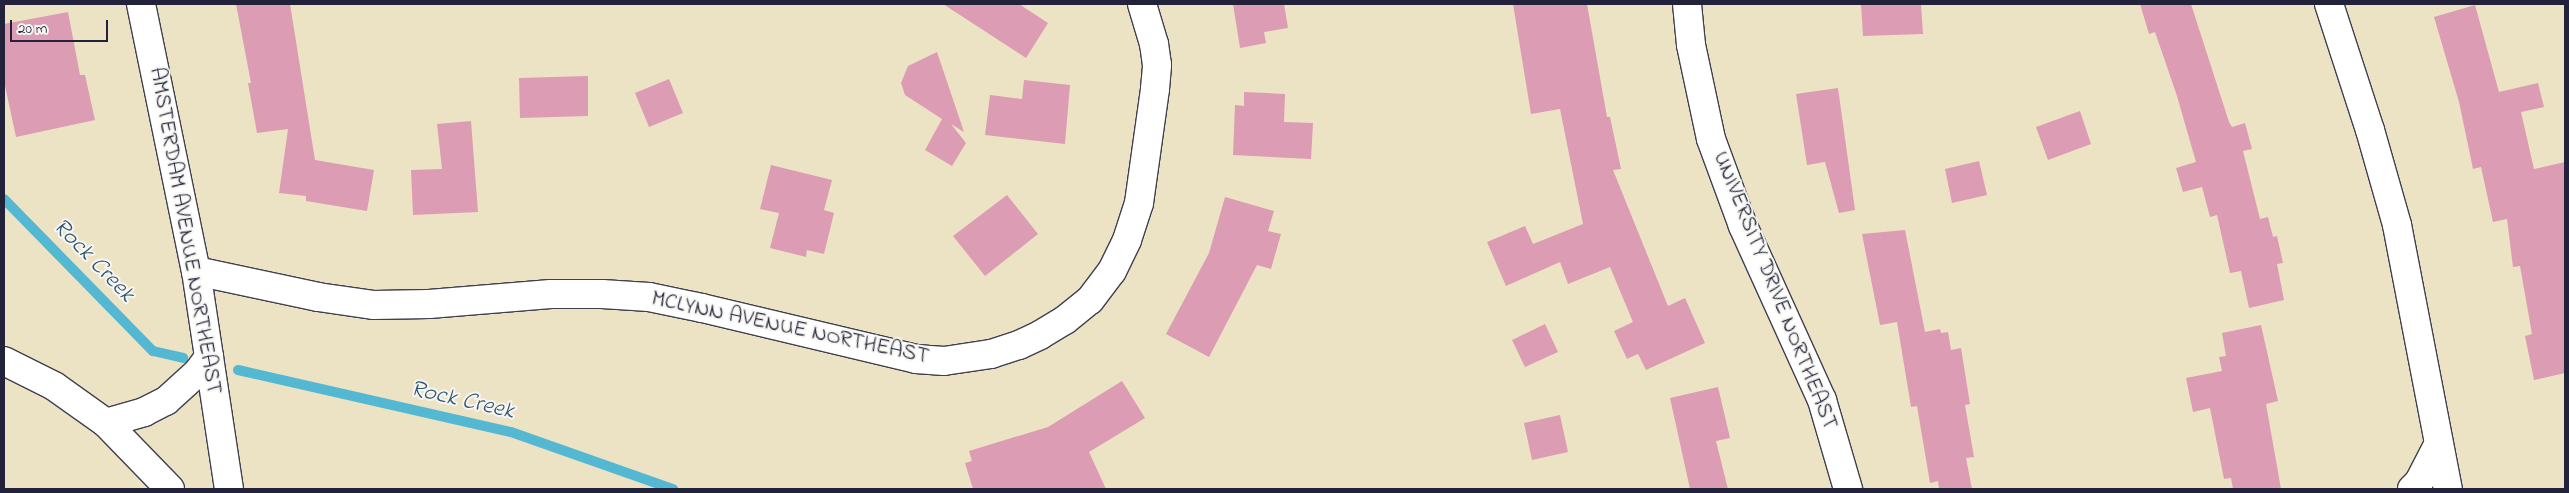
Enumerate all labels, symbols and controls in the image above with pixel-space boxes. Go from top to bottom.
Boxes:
scale bar [12,10,110,42]
text: 20 m [18,18,47,40]
street label: AMSTERDAM AVENUE NORTHEAST [142,65,226,397]
street label: UNIVERSITY DRIVE NORTHEAST [1706,148,1842,434]
water label: Rock Creek [46,213,140,309]
street label: MCLYNN AVENUE NORTHEAST [649,287,931,371]
water label: Rock Creek [407,375,517,427]

